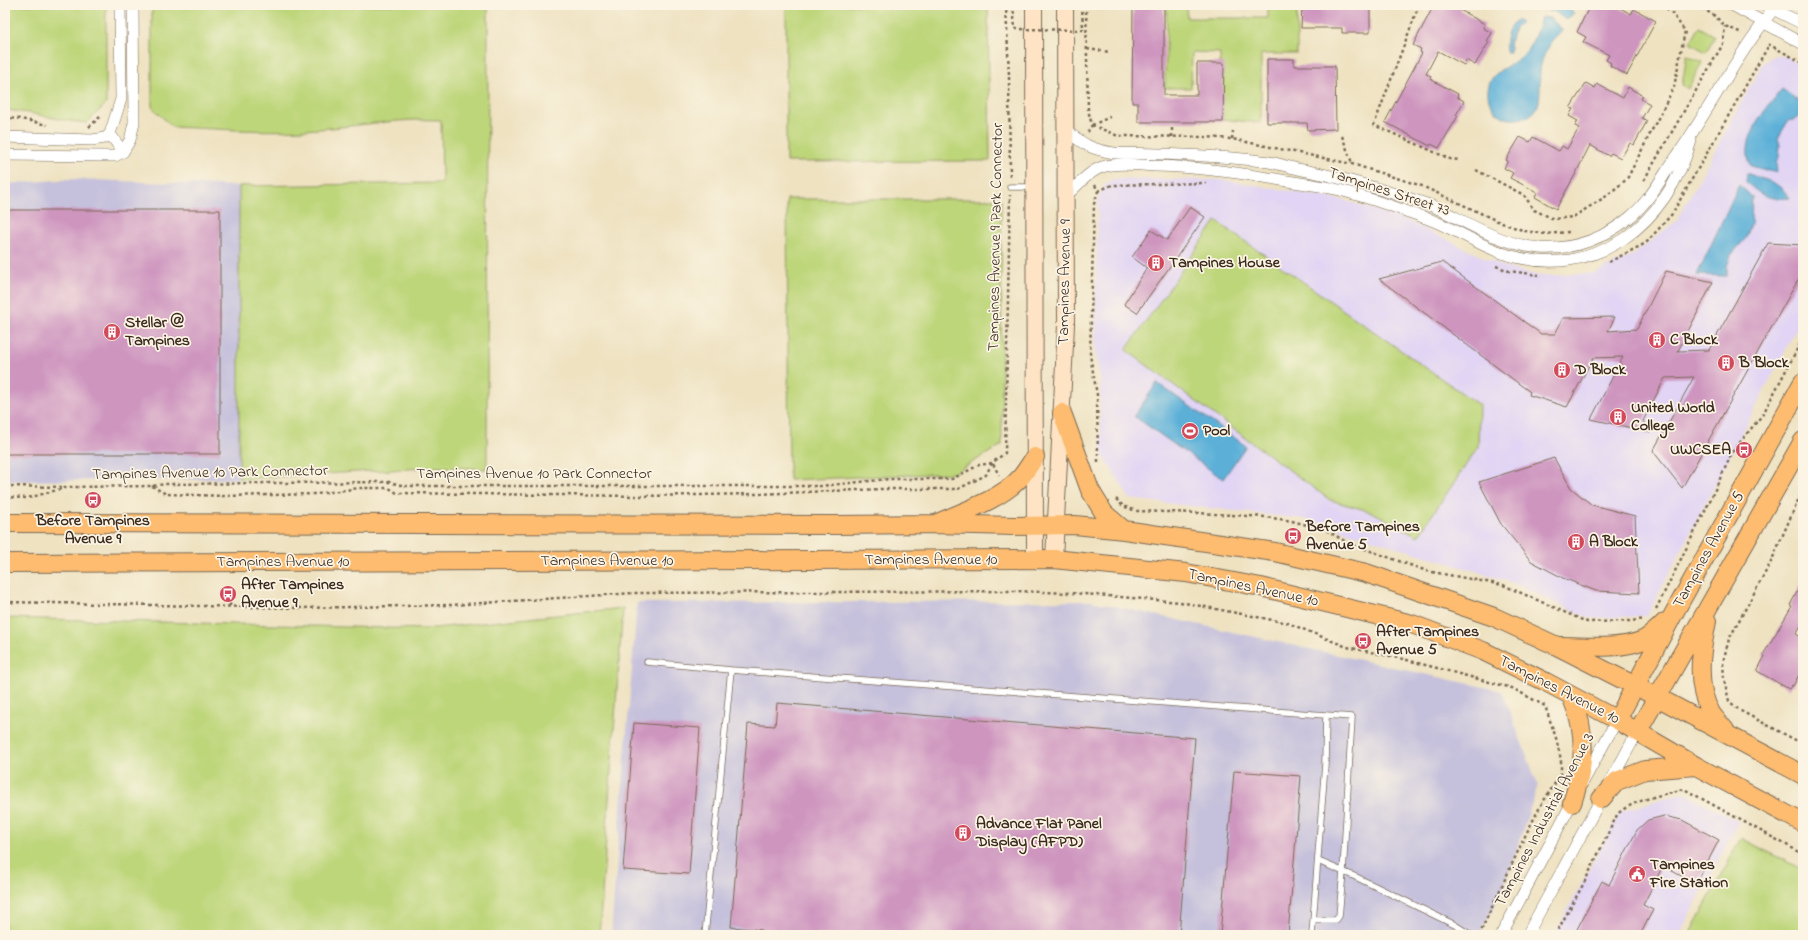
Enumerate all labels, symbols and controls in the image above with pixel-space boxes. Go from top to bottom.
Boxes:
street label: Tampines Avenue 9 Park Connector [982,123,1010,351]
street label: Tampines Street 73 [1325,161,1453,223]
street label: Tampines Avenue 9 [1052,219,1078,345]
place label: Tampines House [1169,251,1281,275]
building icon: Tampines House [1146,253,1166,273]
place label: Stellar @ Tampines [125,311,190,353]
building icon: Stellar @ Tampines [102,322,122,342]
place label: C Block [1670,328,1719,352]
building icon: C Block [1647,330,1667,350]
place label: B Block [1738,351,1790,375]
building icon: B Block [1716,353,1736,373]
place label: D Block [1574,358,1627,382]
building icon: D Block [1552,360,1572,380]
place label: United World College [1631,396,1715,439]
building icon: United World College [1608,407,1628,427]
place label: Pool [1203,419,1230,443]
sports icon: Pool [1180,421,1200,441]
place label: UWCSEA [1670,438,1731,462]
bus stop icon: UWCSEA [1734,440,1754,460]
street label: Tampines Avenue 10 Park Connector [92,459,328,487]
street label: Tampines Avenue 10 Park Connector [416,462,652,486]
street label: Tampines Avenue 5 [1667,487,1751,613]
bus stop icon: Before Tampines Avenue 9 [83,490,103,510]
place label: Before Tampines Avenue 9 [35,509,150,551]
place label: Before Tampines Avenue 5 [1305,515,1420,557]
bus stop icon: Before Tampines Avenue 5 [1283,526,1303,546]
place label: A Block [1589,530,1639,554]
building icon: A Block [1566,532,1586,552]
street label: Tampines Avenue 10 [865,548,998,572]
street label: Tampines Avenue 10 [541,549,674,573]
street label: Tampines Avenue 10 [217,550,350,574]
street label: Tampines Avenue 10 [1186,562,1321,614]
place label: After Tampines Avenue 9 [241,573,344,615]
bus stop icon: After Tampines Avenue 9 [218,584,238,604]
place label: After Tampines Avenue 5 [1376,620,1479,662]
bus stop icon: After Tampines Avenue 5 [1353,631,1373,651]
street label: Tampines Avenue 10 [1494,649,1624,731]
street label: Tampines Industrial Avenue 3 [1489,729,1601,911]
place label: Advance Flat Panel Display (AFPD) [975,812,1102,855]
building icon: Advance Flat Panel Display (AFPD) [953,823,973,843]
place label: Tampines Fire Station [1649,853,1728,895]
public building icon: Tampines Fire Station [1627,864,1647,884]

